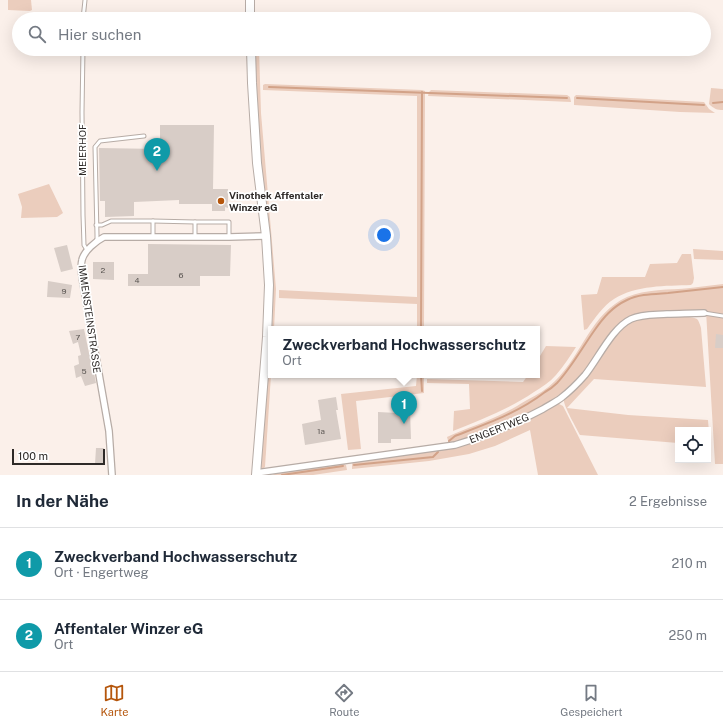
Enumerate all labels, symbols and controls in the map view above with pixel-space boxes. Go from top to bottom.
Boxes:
search box [12,12,711,56]
icon: search [26,23,48,45]
text: Hier suchen [58,26,141,43]
street label: MEIERHOF [76,124,88,176]
pin: 2 [144,138,170,171]
place label: Vinothek Affentaler Winzer eG [229,189,323,213]
marker: Vinothek Affentaler Winzer eG [216,196,226,206]
your location [374,225,394,245]
street label: IMMENSTEINSTRASSE [76,264,104,374]
house number: 2 [101,265,106,275]
house number: 6 [179,270,184,280]
house number: 4 [134,275,140,285]
house number: 9 [62,286,67,296]
popup [268,326,540,378]
house number: 7 [76,332,81,342]
text: Zweckverband Hochwasserschutz [282,336,526,353]
text: Ort [282,353,302,368]
house number: 5 [81,366,87,376]
pin: 1 [391,391,417,424]
street label: ENGERTWEG [467,411,531,445]
house number: 1a [317,426,325,436]
map controls [675,427,711,463]
button: locate [675,427,711,463]
scale bar [12,447,105,466]
text: 100 m [18,450,48,462]
text: In der Nähe [16,491,109,511]
text: 2 Ergebnisse [629,494,707,509]
text: Zweckverband Hochwasserschutz [54,548,297,565]
text: 1 [26,556,32,571]
text: 210 m [672,556,707,571]
text: Ort · Engertweg [54,565,149,580]
text: Affentaler Winzer eG [54,620,203,637]
text: 2 [25,628,33,643]
text: 250 m [669,628,707,643]
text: Ort [54,637,73,652]
tab: Karte [100,682,128,718]
tab: Route [329,682,359,718]
tab: Gespeichert [560,682,623,718]

